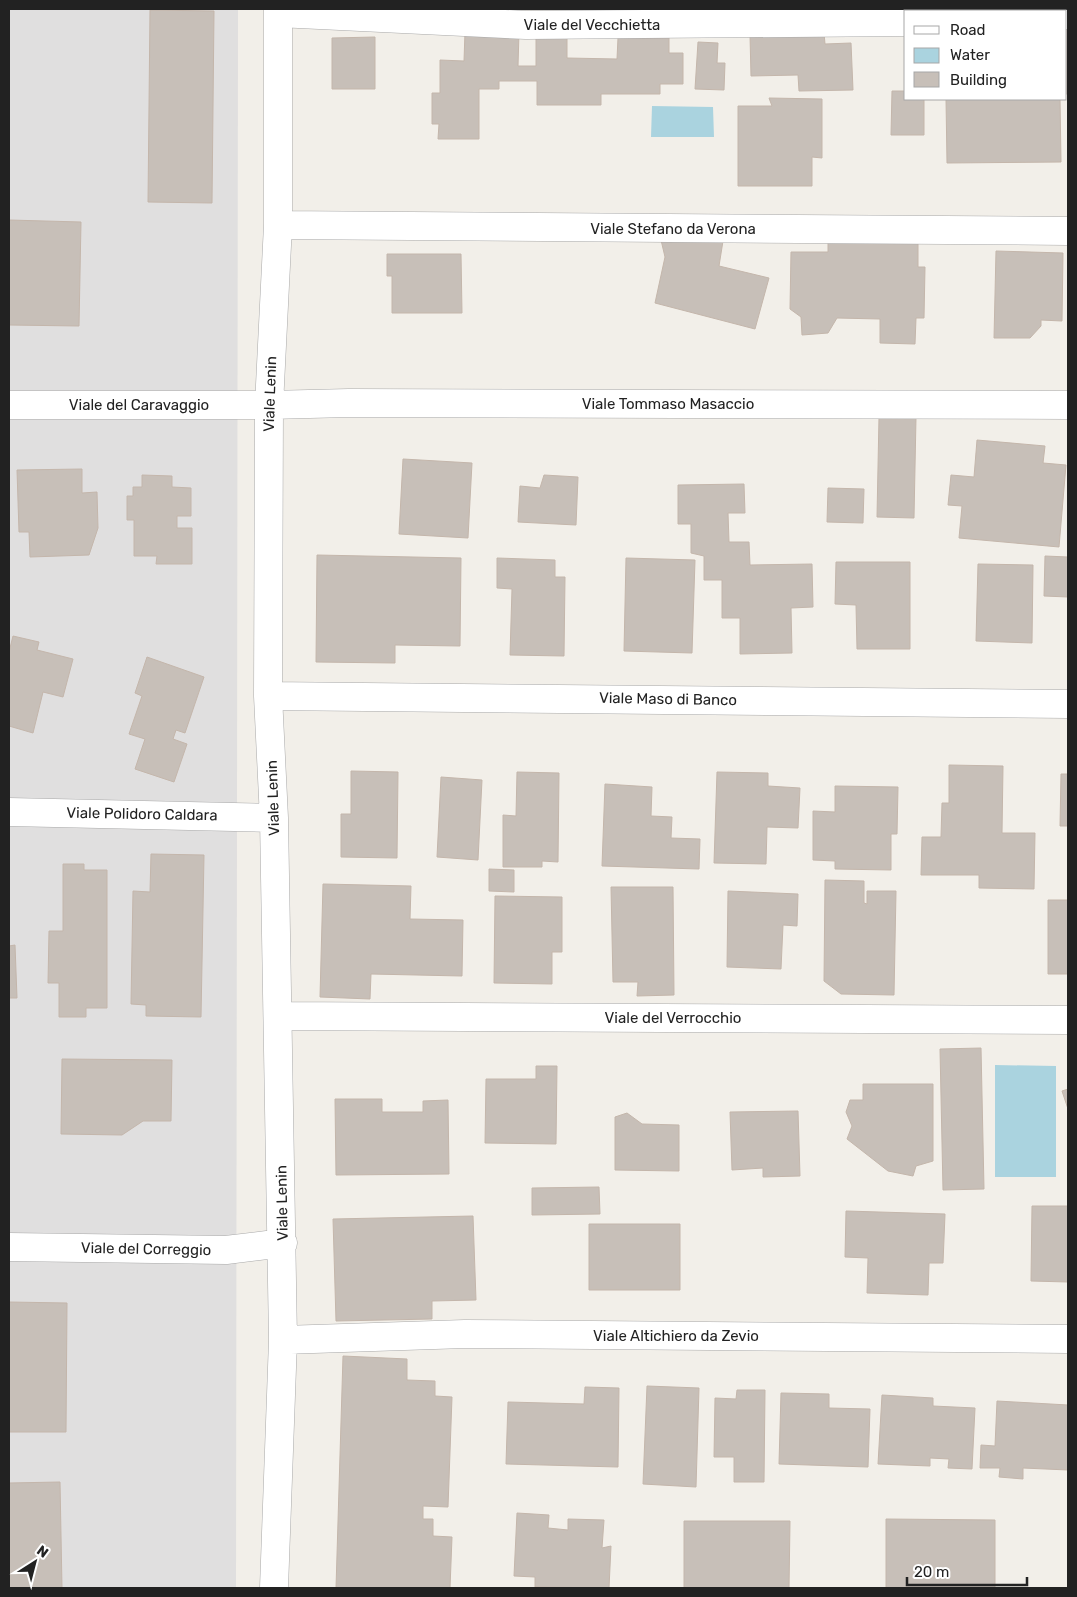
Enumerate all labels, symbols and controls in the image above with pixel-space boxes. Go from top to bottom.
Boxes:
legend [904,10,1067,100]
street label: Viale del Vecchietta [524,16,660,34]
text: Road [950,21,986,39]
text: Water [950,46,990,64]
text: Building [950,71,1007,89]
street label: Viale Stefano da Verona [590,220,756,238]
street label: Viale Lenin [260,356,280,432]
street label: Viale Tommaso Masaccio [582,395,754,413]
street label: Viale del Caravaggio [69,396,209,414]
street label: Viale Maso di Banco [599,689,737,709]
street label: Viale Lenin [263,760,283,836]
street label: Viale Polidoro Caldara [66,804,218,824]
street label: Viale del Verrocchio [605,1009,741,1027]
street label: Viale Lenin [272,1165,292,1241]
street label: Viale del Correggio [81,1239,211,1259]
street label: Viale Altichiero da Zevio [593,1327,759,1345]
north arrow [10,1537,60,1587]
text: N [33,1542,51,1562]
scale bar [907,1554,1027,1586]
text: 20 m [914,1563,949,1581]

